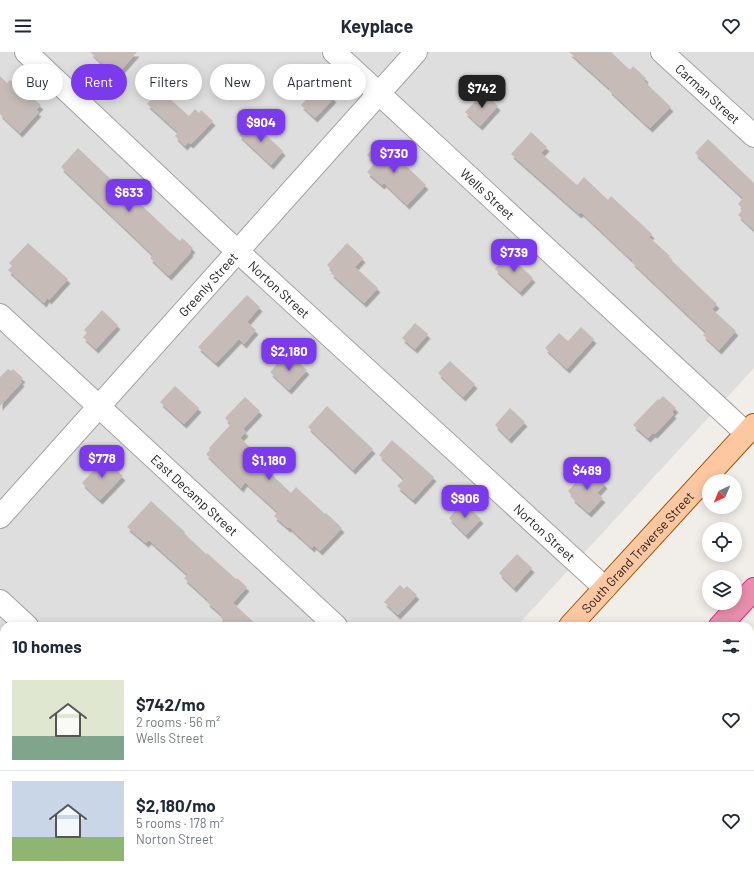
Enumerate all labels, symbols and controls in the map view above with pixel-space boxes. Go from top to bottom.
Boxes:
icon: menu [12,15,34,37]
text: Keyplace [341,15,413,37]
icon: heart [720,15,742,37]
street label: Carman Street [672,60,743,127]
chip: Buy [12,64,63,100]
chip: Rent [71,64,127,100]
chip: Filters [135,64,202,100]
chip: New [210,64,265,100]
chip: Apartment [273,64,366,100]
pin: $742 [458,75,506,109]
text: $742 [467,80,497,96]
pin: $904 [237,109,285,143]
text: $904 [246,114,276,130]
pin: $730 [370,140,418,174]
text: $730 [380,145,408,161]
street label: Wells Street [457,165,518,223]
pin: $633 [105,179,153,213]
text: $633 [115,184,143,200]
pin: $739 [490,239,538,273]
text: $739 [500,244,528,260]
street label: Greenly Street [175,249,241,320]
street label: Norton Street [245,257,313,321]
pin: $2,180 [256,338,322,372]
text: $2,180 [270,343,308,359]
pin: $778 [78,445,126,479]
pin: $1,180 [236,447,302,481]
text: $778 [88,450,116,466]
street label: East Decamp Street [148,451,241,539]
text: $1,180 [252,452,286,468]
pin: $489 [563,457,611,491]
text: $489 [572,462,602,478]
north arrow [702,474,742,514]
map controls [702,474,742,610]
pin: $906 [441,485,489,519]
street label: South Grand Traverse Street [578,488,697,616]
text: $906 [451,490,479,506]
street label: Norton Street [511,500,579,565]
button: locate [702,522,742,562]
button: layers [702,570,742,610]
icon: filters [720,635,742,657]
text: 10 homes [12,636,82,656]
text: $742/mo [136,694,205,714]
icon: home [44,696,92,744]
icon: heart [720,709,742,731]
text: 2 rooms · 56 m² [136,714,220,730]
text: Wells Street [136,730,204,746]
text: $2,180/mo [136,795,216,815]
icon: home [44,797,92,845]
icon: heart [720,810,742,832]
text: 5 rooms · 178 m² [136,815,224,831]
text: Norton Street [136,831,214,847]

